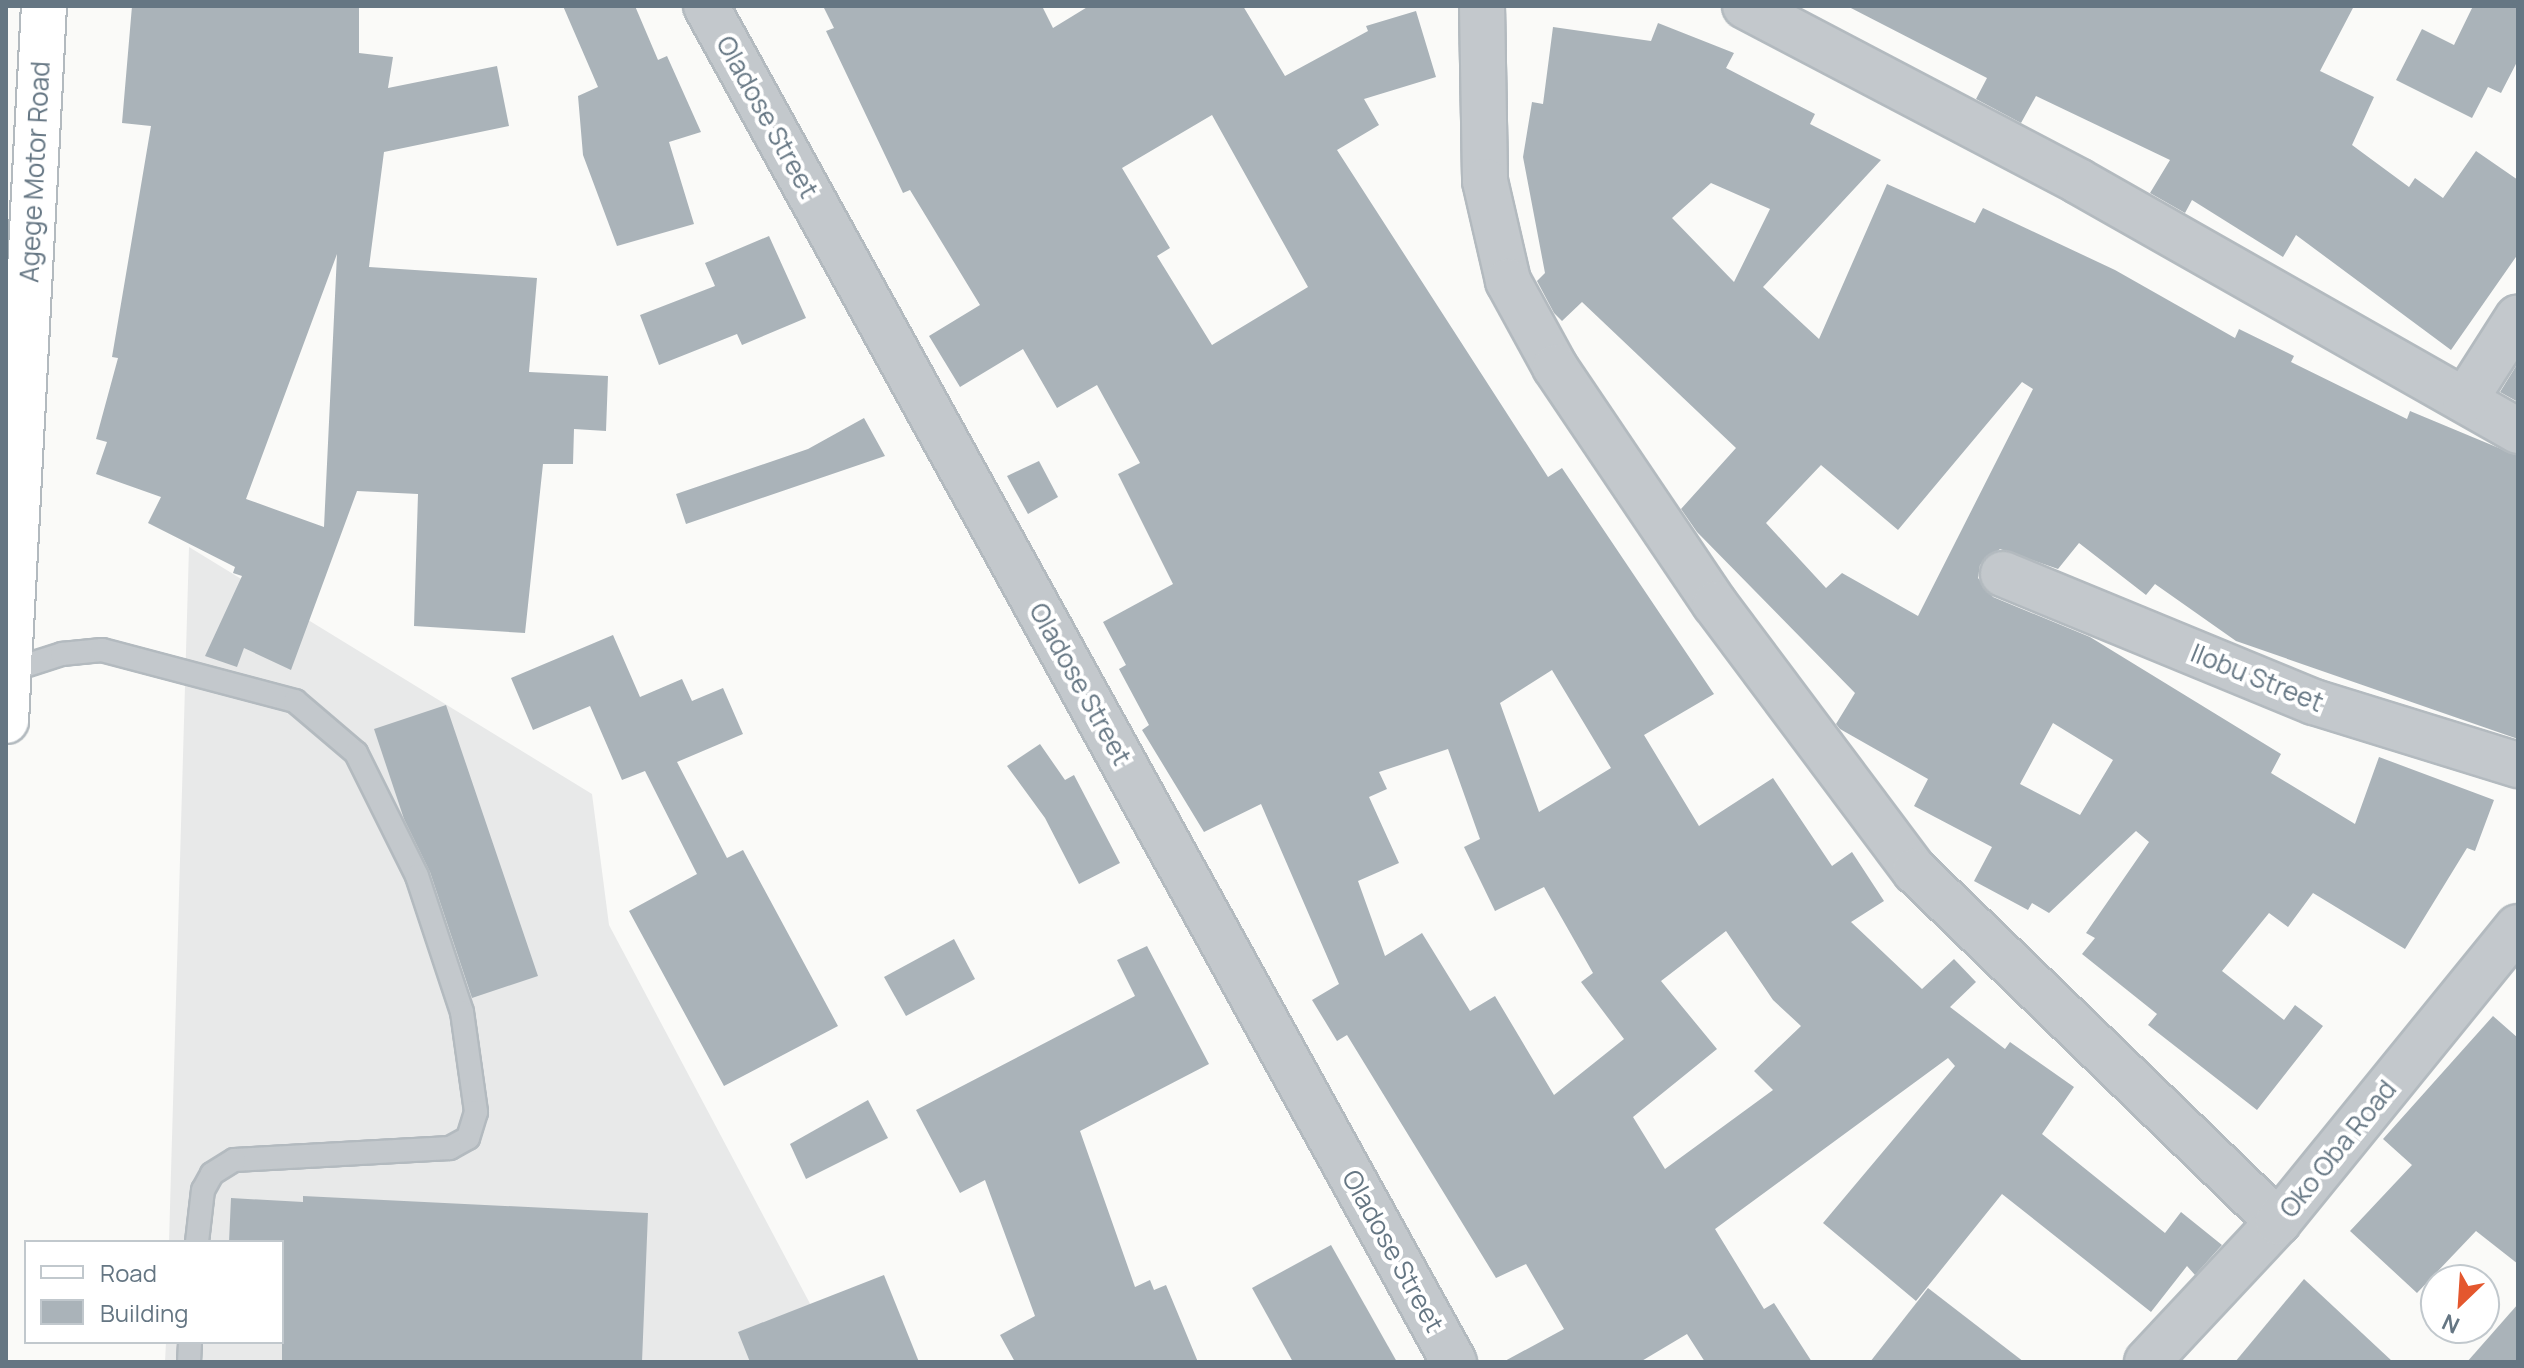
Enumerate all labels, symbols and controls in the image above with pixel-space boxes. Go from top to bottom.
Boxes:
street label: Oladose Street [710,31,824,203]
street label: Agege Motor Road [14,61,56,283]
street label: Oladose Street [1023,598,1137,770]
street label: Ilobu Street [2186,637,2328,719]
street label: Oko Oba Road [2273,1074,2403,1224]
street label: Oladose Street [1336,1165,1450,1337]
legend [24,1240,284,1344]
text: Road [100,1256,157,1289]
north arrow [2420,1264,2500,1344]
text: Building [100,1296,188,1329]
text: N [2437,1307,2464,1341]

